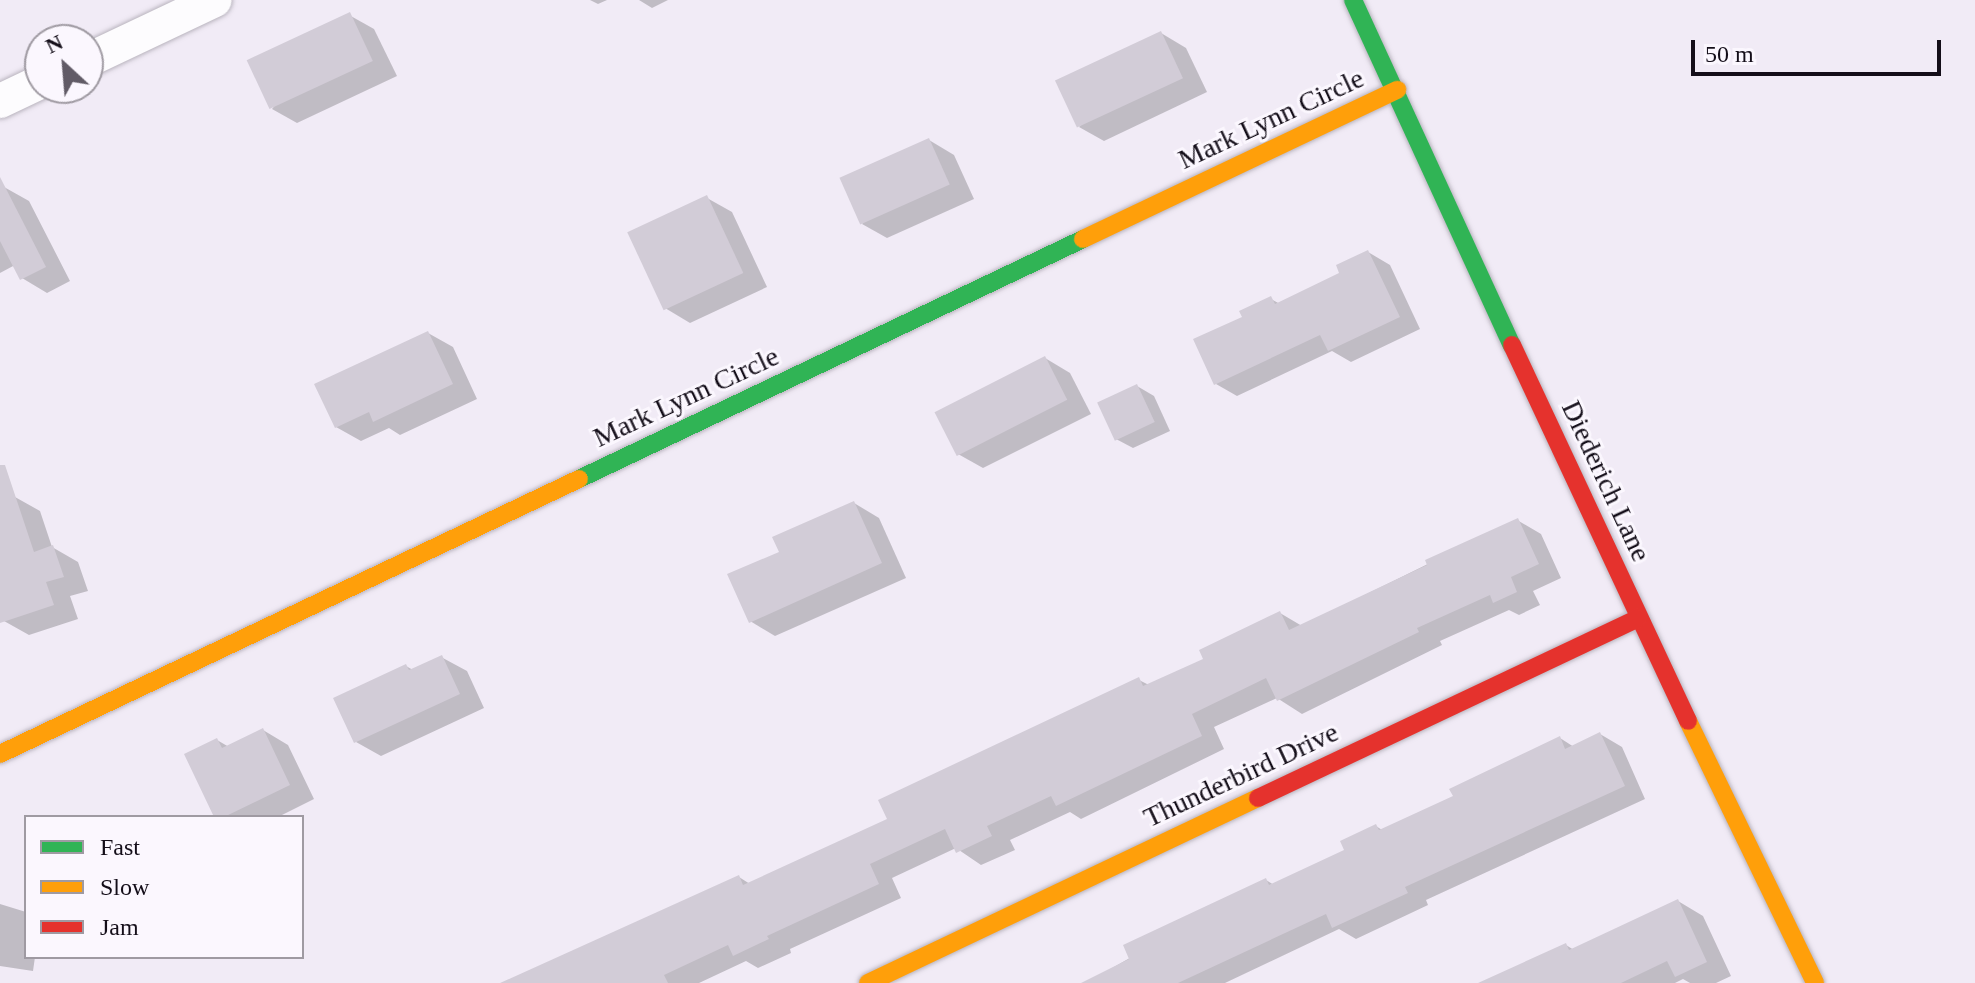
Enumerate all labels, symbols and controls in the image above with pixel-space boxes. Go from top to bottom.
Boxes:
north arrow [24,24,104,104]
scale bar [1695,24,1945,74]
text: N [42,29,67,58]
text: 50 m [1705,41,1754,67]
street label: Mark Lynn Circle [1173,61,1369,177]
street label: Mark Lynn Circle [588,339,784,455]
street label: Diederich Lane [1554,395,1658,567]
street label: Thunderbird Drive [1138,715,1344,835]
legend [24,815,304,959]
text: Fast [100,834,140,860]
text: Slow [100,874,149,900]
text: Jam [100,914,139,940]

